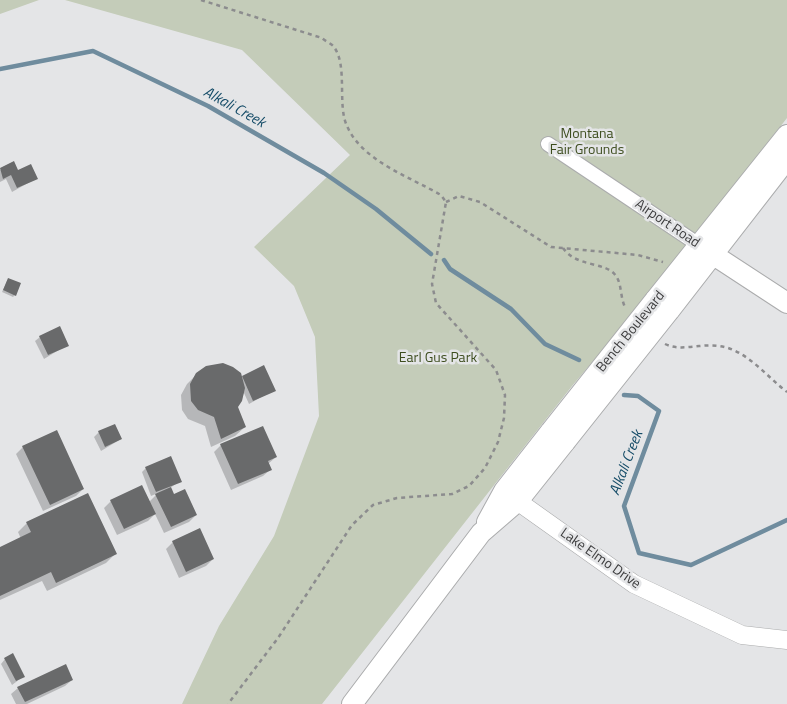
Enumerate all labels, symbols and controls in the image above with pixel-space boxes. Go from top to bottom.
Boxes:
water label: Alkali Creek [200,84,268,132]
park label: Montana Fair Grounds [550,127,624,160]
street label: Airport Road [632,196,702,252]
street label: Bench Boulevard [593,288,669,376]
park label: Earl Gus Park [399,351,477,367]
water label: Alkali Creek [606,428,648,498]
street label: Lake Elmo Drive [557,525,643,593]

